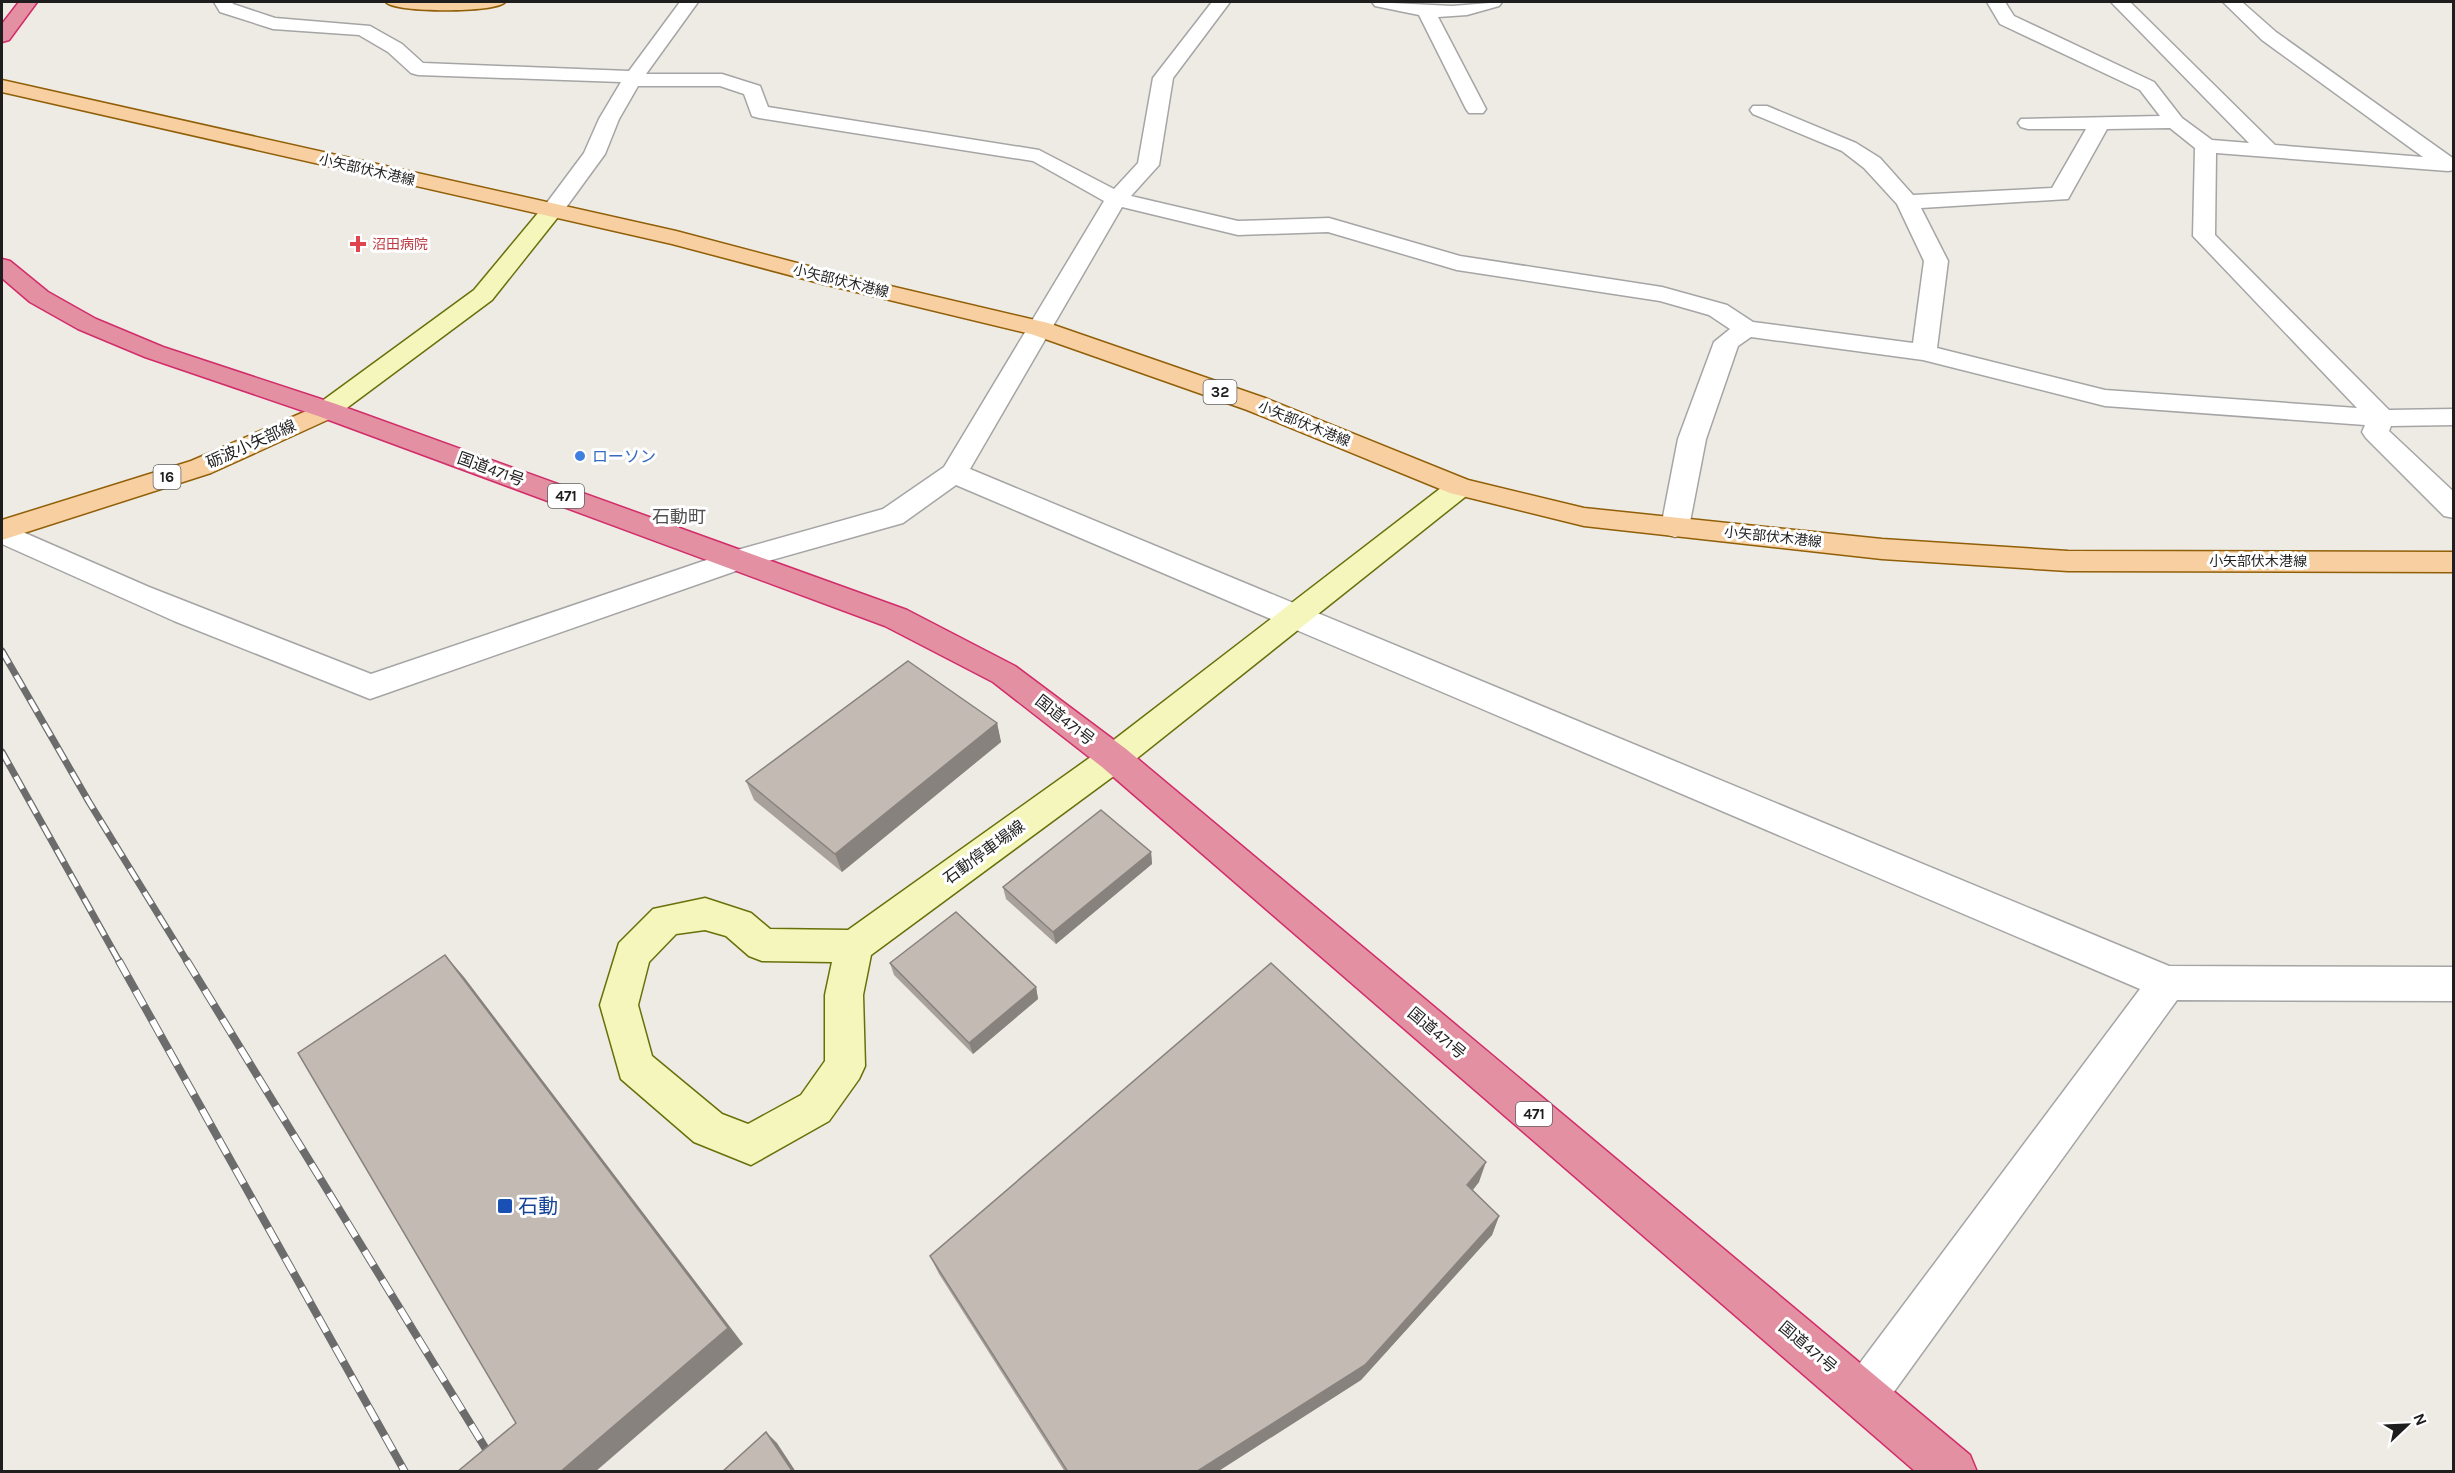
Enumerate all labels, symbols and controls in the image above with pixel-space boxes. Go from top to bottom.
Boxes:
street label: 小矢部伏木港線 [317,151,417,189]
marker: 沼田病院 [349,235,367,253]
place label: 沼田病院 [372,236,428,253]
street label: 小矢部伏木港線 [791,261,891,301]
road number: 32 [1204,380,1236,404]
street label: 小矢部伏木港線 [1255,398,1353,450]
street label: 砺波小矢部線 [203,416,299,472]
place label: ローソン [592,447,656,466]
street label: 国道471号 [455,448,527,490]
marker: ローソン [573,449,587,463]
road number: 16 [154,465,180,489]
road number: 471 [548,484,584,508]
district label: 石動町 [652,506,706,528]
street label: 小矢部伏木港線 [1723,523,1823,551]
street label: 小矢部伏木港線 [2209,553,2307,570]
street label: 国道471号 [1032,691,1098,749]
street label: 石動停車場線 [940,816,1028,888]
street label: 国道471号 [1404,1003,1470,1063]
road number: 471 [1516,1102,1552,1126]
place label: 石動 [518,1195,558,1218]
marker: 石動 [496,1197,514,1215]
street label: 国道471号 [1775,1317,1841,1377]
north arrow [2377,1395,2437,1455]
text: N [2409,1410,2431,1428]

